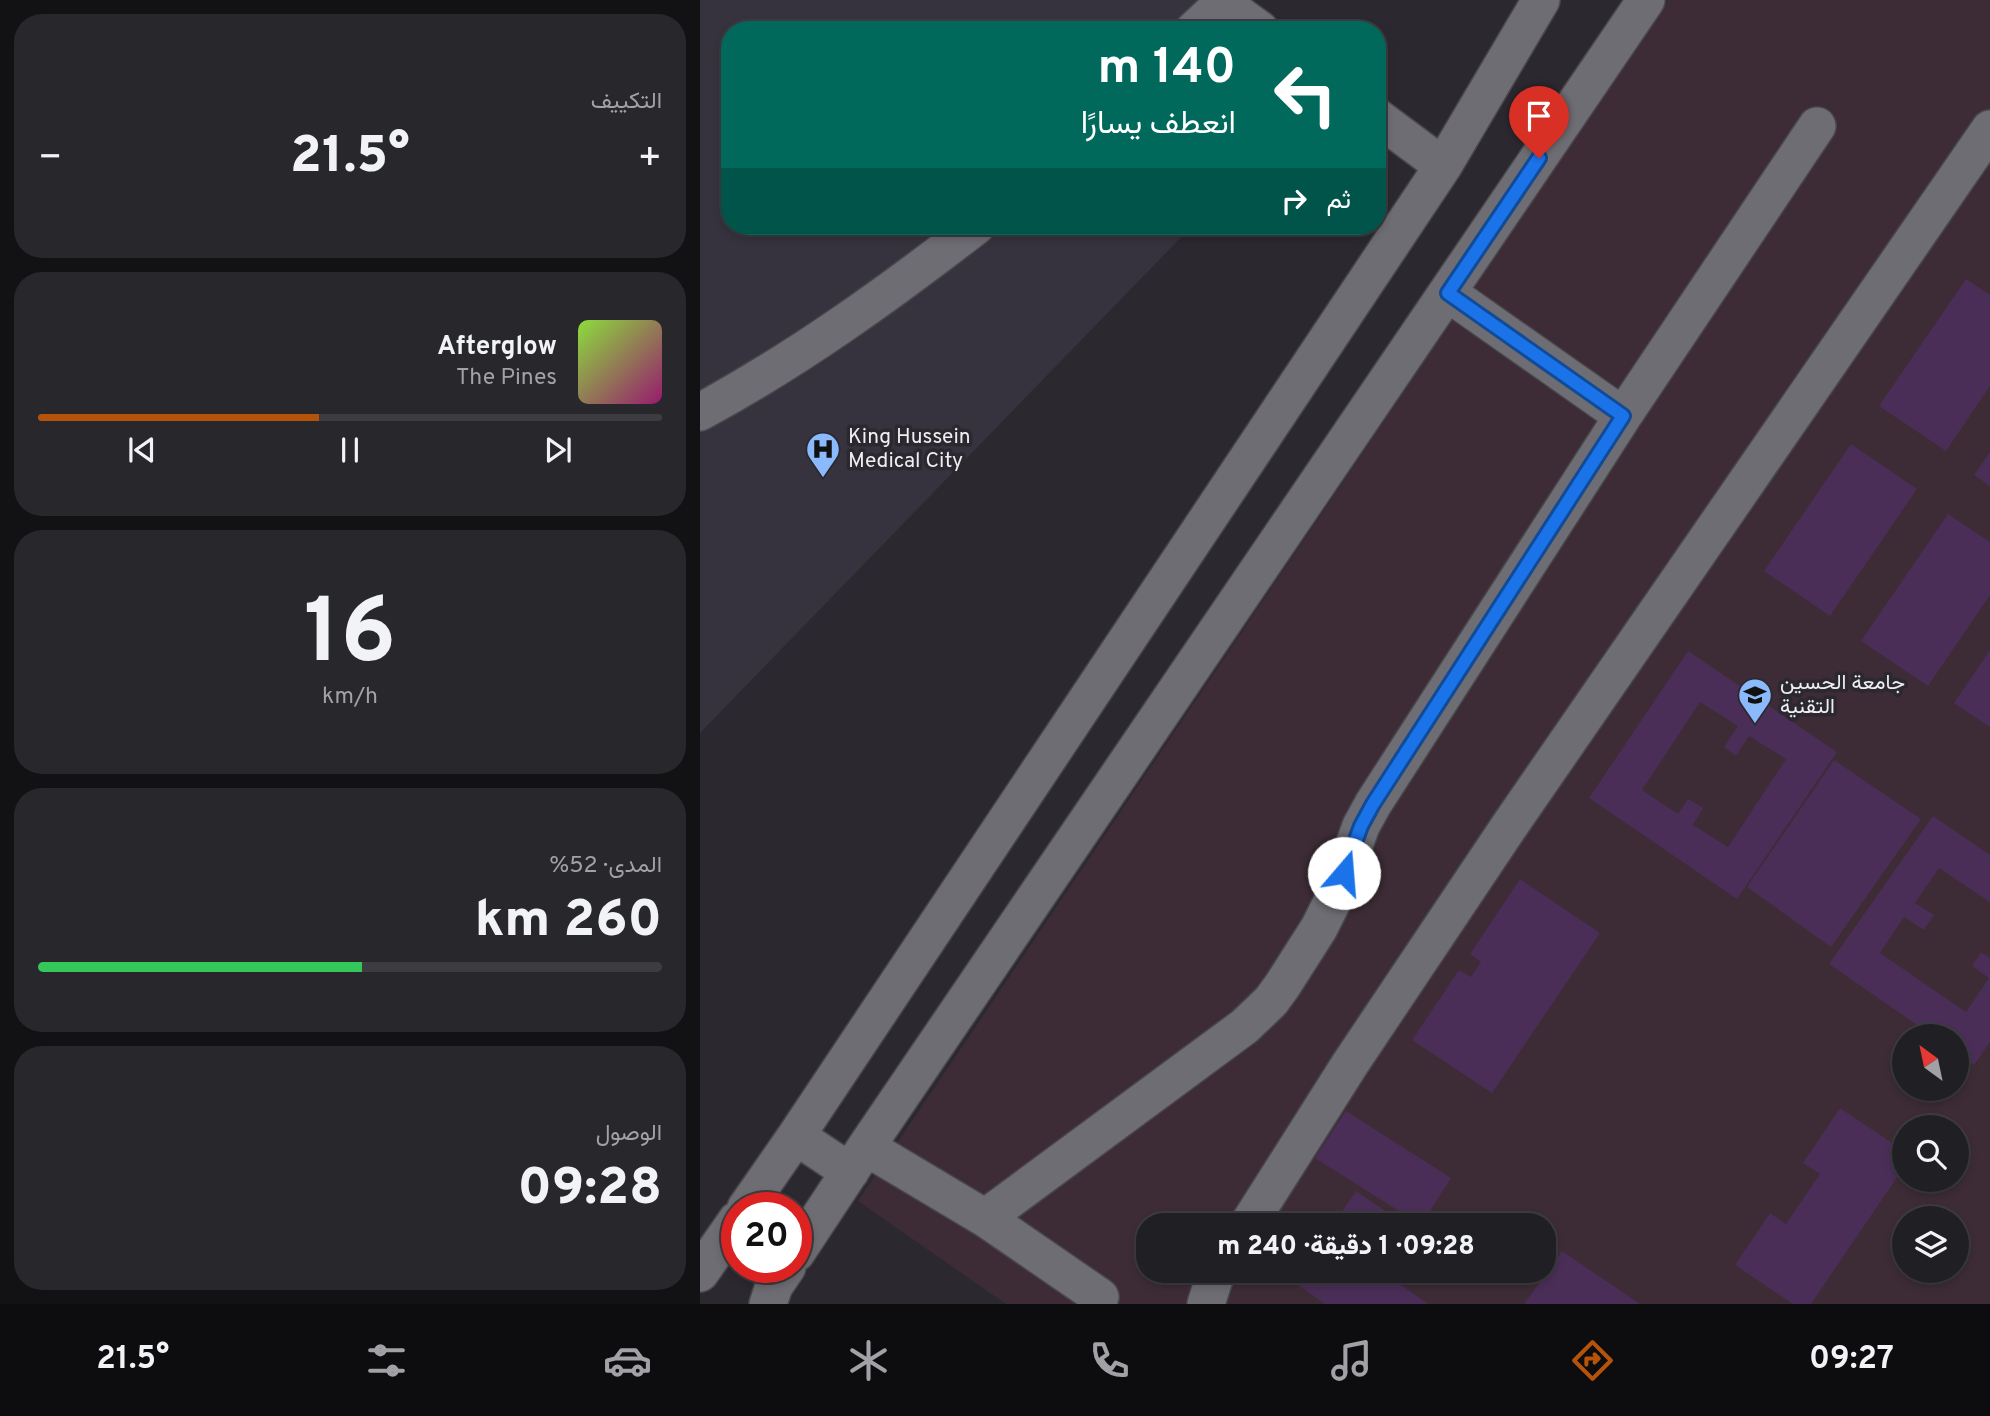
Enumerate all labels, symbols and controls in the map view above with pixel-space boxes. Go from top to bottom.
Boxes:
text: 140 m [1097,39,1236,101]
icon: left [1260,49,1351,140]
pin [1509,86,1569,158]
text: التكييف [591,88,662,117]
icon: arrive [1520,97,1558,135]
text: انعطف يسارًا [1081,105,1236,145]
text: 21.5° [290,125,410,191]
text: − [38,135,63,184]
text: + [637,135,662,184]
icon: right [1275,182,1313,220]
text: ثم [1327,185,1351,218]
text: Afterglow [437,331,557,364]
text: The Pines [456,364,557,393]
place label: King Hussein Medical City [848,424,971,475]
hospital icon: King Hussein Medical City [804,430,842,479]
icon: previous [123,431,161,469]
icon: pause [331,431,369,469]
icon: next [539,431,577,469]
text: 16 [304,580,396,695]
place label: جامعة الحسين التقنية [1780,670,1905,721]
school or university icon: جامعة الحسين التقنية [1736,676,1774,725]
text: km/h [322,683,378,712]
position arrow [1307,836,1381,910]
text: المدى · 52% [549,852,662,881]
text: 260 km [475,889,662,955]
north arrow [1892,1024,1969,1101]
map controls [1892,1024,1969,1283]
button: search [1892,1115,1969,1192]
text: الوصول [596,1120,662,1149]
text: 09:28 [518,1157,662,1223]
speed limit sign: 20 [721,1192,812,1283]
button: layers [1892,1206,1969,1283]
text: 09:28 · 1 دقيقة · 240 m [1217,1231,1475,1264]
icon: filters [362,1336,411,1385]
icon: car [603,1336,652,1385]
icon: climate [844,1336,893,1385]
icon: phone [1085,1336,1134,1385]
icon: music [1327,1336,1376,1385]
icon: directions [1568,1336,1617,1385]
text: 21.5° [96,1340,169,1380]
text: 09:27 [1809,1340,1894,1380]

